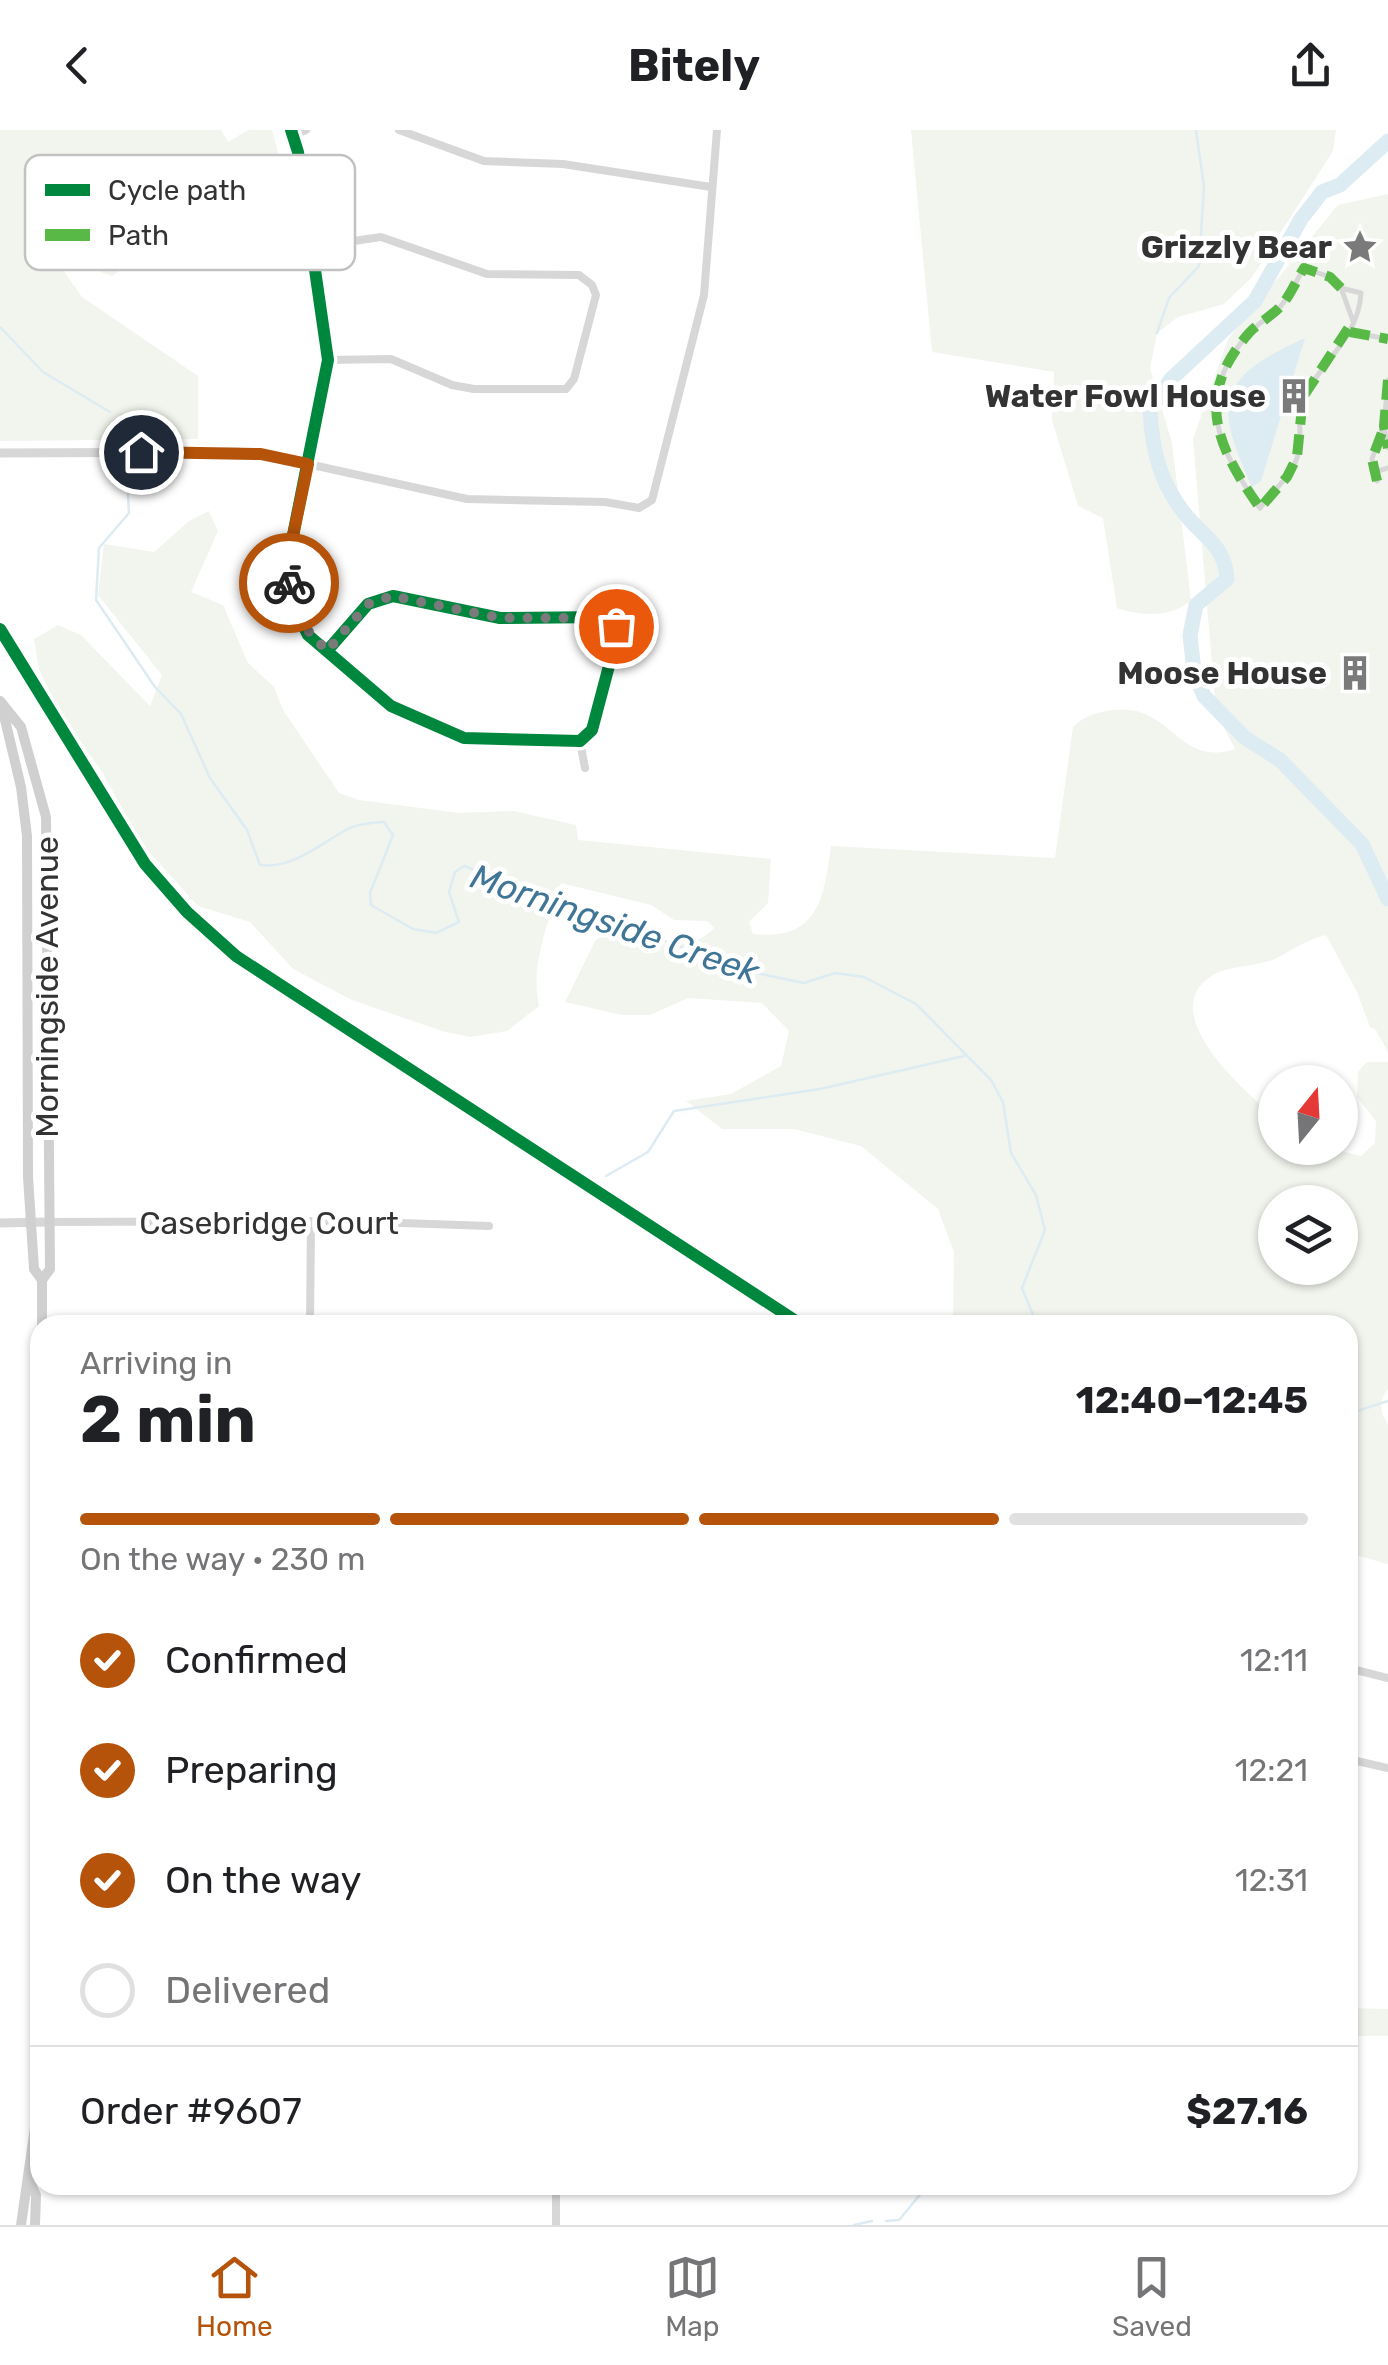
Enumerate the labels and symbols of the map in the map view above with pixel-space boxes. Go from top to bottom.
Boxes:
legend [25,155,355,270]
text: Cycle path [108,174,246,207]
text: Path [108,219,169,252]
place label: Grizzly Bear [1141,228,1332,266]
place icon: Grizzly Bear [1341,228,1379,266]
place label: Water Fowl House [985,377,1266,415]
building icon: Water Fowl House [1275,377,1313,415]
pin [99,410,184,495]
courier [239,533,339,633]
pin [574,584,659,669]
place label: Moose House [1117,654,1327,692]
building icon: Moose House [1336,654,1374,692]
street label: Morningside Avenue [28,836,66,1138]
water label: Morningside Creek [465,855,765,993]
north arrow [1258,1065,1358,1165]
street label: Casebridge Court [139,1204,399,1242]

